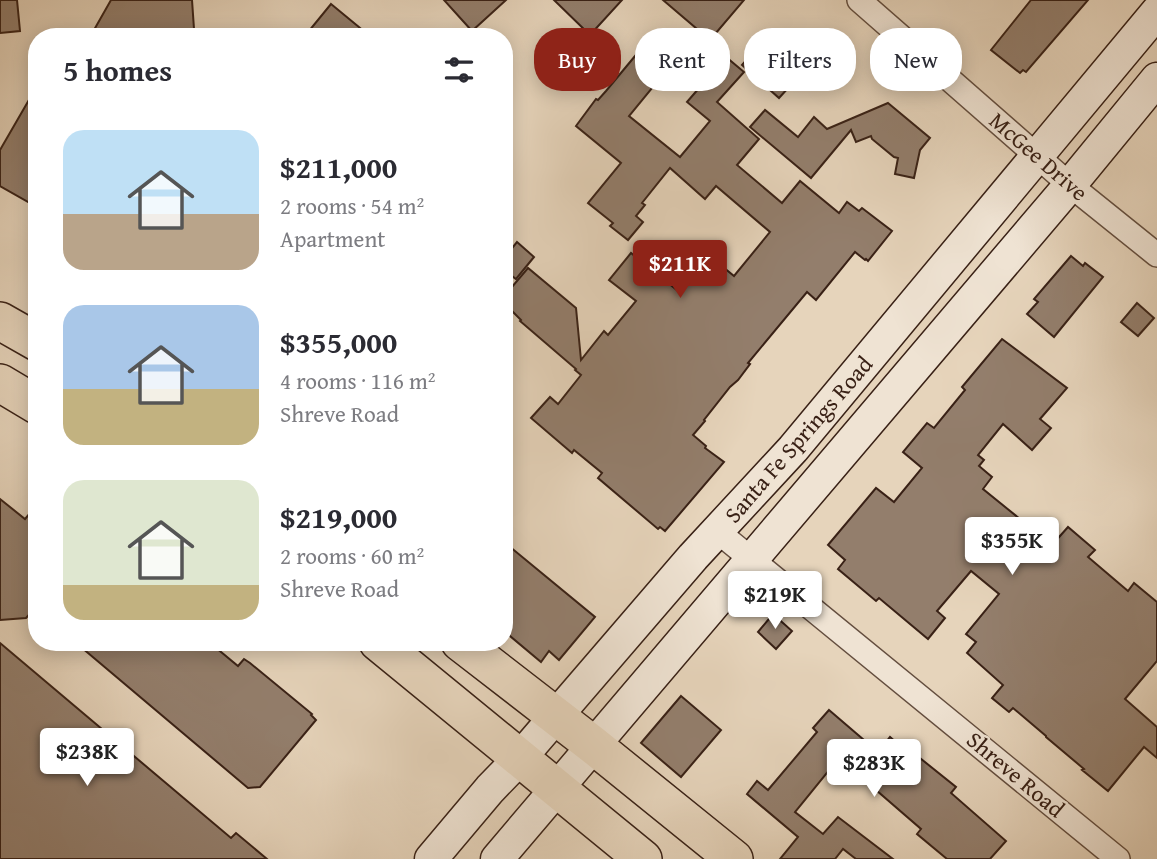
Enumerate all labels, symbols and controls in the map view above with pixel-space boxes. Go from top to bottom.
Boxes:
chip: Buy [534,28,621,91]
chip: Rent [635,28,730,91]
chip: Filters [744,28,856,91]
chip: New [870,28,962,91]
text: 5 homes [63,48,172,92]
icon: filters [440,51,478,89]
street label: McGee Drive [983,104,1095,208]
text: $211,000 [280,145,397,189]
icon: home [119,158,203,242]
text: 2 rooms · 54 m² [280,189,424,222]
text: Apartment [280,222,385,255]
pin: $211K [631,240,729,300]
text: $211K [649,246,711,279]
text: $355,000 [280,320,397,364]
icon: home [119,333,203,417]
street label: Santa Fe Springs Road [716,348,880,530]
text: 4 rooms · 116 m² [280,364,435,397]
text: Shreve Road [280,397,399,430]
text: $219,000 [280,495,397,539]
icon: home [119,508,203,592]
pin: $355K [963,518,1061,577]
text: $355K [981,523,1043,556]
text: 2 rooms · 60 m² [280,539,424,572]
text: Shreve Road [280,572,399,605]
pin: $219K [726,572,824,631]
text: $219K [744,577,806,610]
street label: Shreve Road [960,723,1073,825]
pin: $238K [38,728,136,788]
text: $238K [56,734,118,767]
pin: $283K [825,740,923,799]
text: $283K [843,745,905,778]

